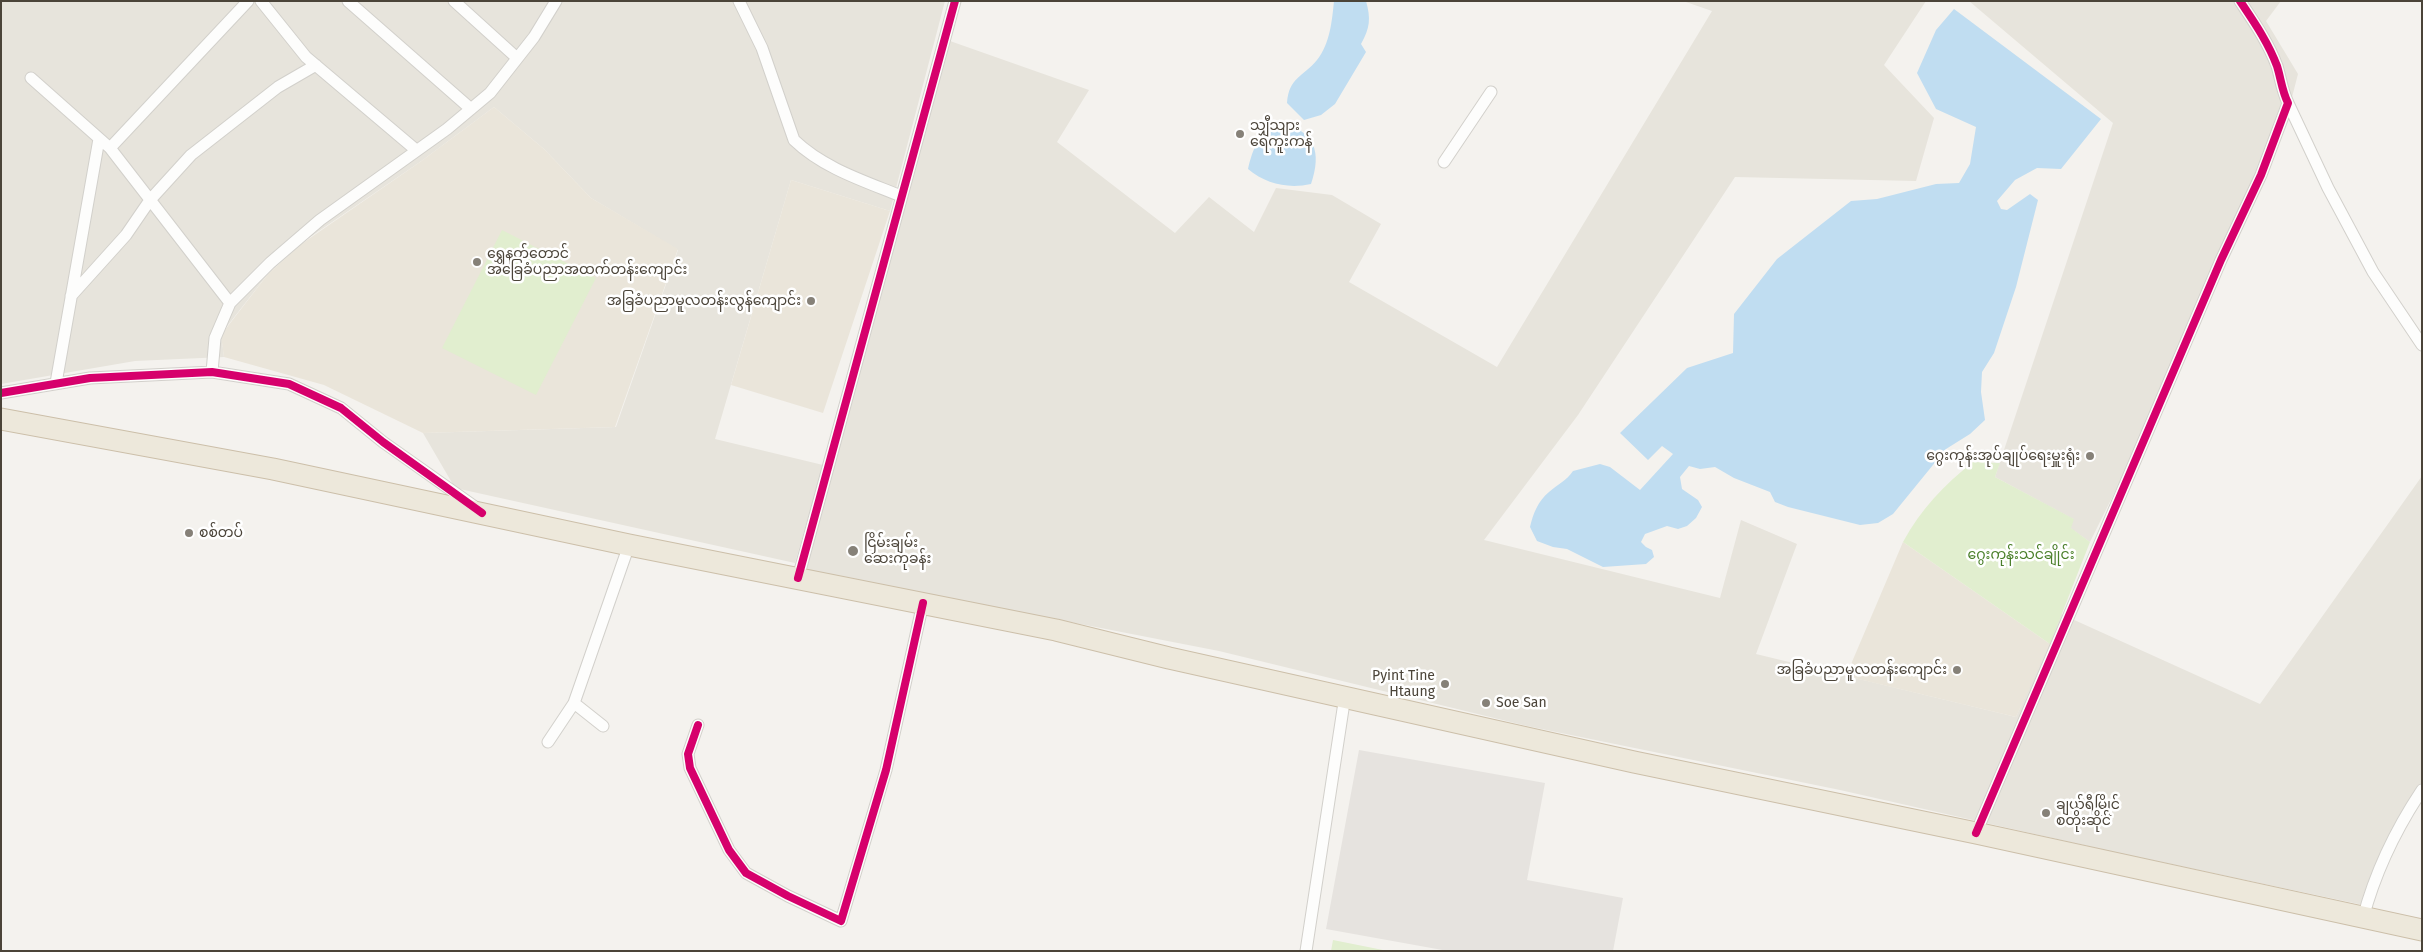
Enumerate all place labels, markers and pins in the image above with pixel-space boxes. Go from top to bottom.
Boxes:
place label: သျှီသျား ရေကူးကန် [1250,118,1313,150]
marker: သျှီသျား ရေကူးကန် [1234,128,1246,140]
place label: ရွှေနတ်တောင် အခြေခံပညာအထက်တန်းကျောင်း [487,246,687,278]
marker: ရွှေနတ်တောင် အခြေခံပညာအထက်တန်းကျောင်း [471,256,483,268]
place label: အခြခံပညာမူလတန်းလွန်ကျောင်း [607,293,801,309]
marker: အခြခံပညာမူလတန်းလွန်ကျောင်း [805,295,817,307]
place label: ဂွေးကုန်းအုပ်ချုပ်ရေးမှူးရုံး [1926,448,2080,464]
marker: ဂွေးကုန်းအုပ်ချုပ်ရေးမှူးရုံး [2084,450,2096,462]
place label: စစ်တပ် [199,525,243,541]
marker: စစ်တပ် [183,527,195,539]
place label: ငြိမ်းချမ်း ဆေးကုခန်း [864,535,931,568]
marker: ငြိမ်းချမ်း ဆေးကုခန်း [846,544,860,558]
place label: အခြခံပညာမူလတန်းကျောင်း [1776,662,1947,678]
marker: အခြခံပညာမူလတန်းကျောင်း [1951,664,1963,676]
place label: Pyint Tine Htaung [1372,668,1435,700]
marker: Pyint Tine Htaung [1439,678,1451,690]
place label: Soe San [1496,695,1547,711]
marker: Soe San [1480,697,1492,709]
place label: ချယ်ရီမြိုင် စတိုးဆိုင် [2056,797,2120,830]
marker: ချယ်ရီမြိုင် စတိုးဆိုင် [2040,807,2052,819]

